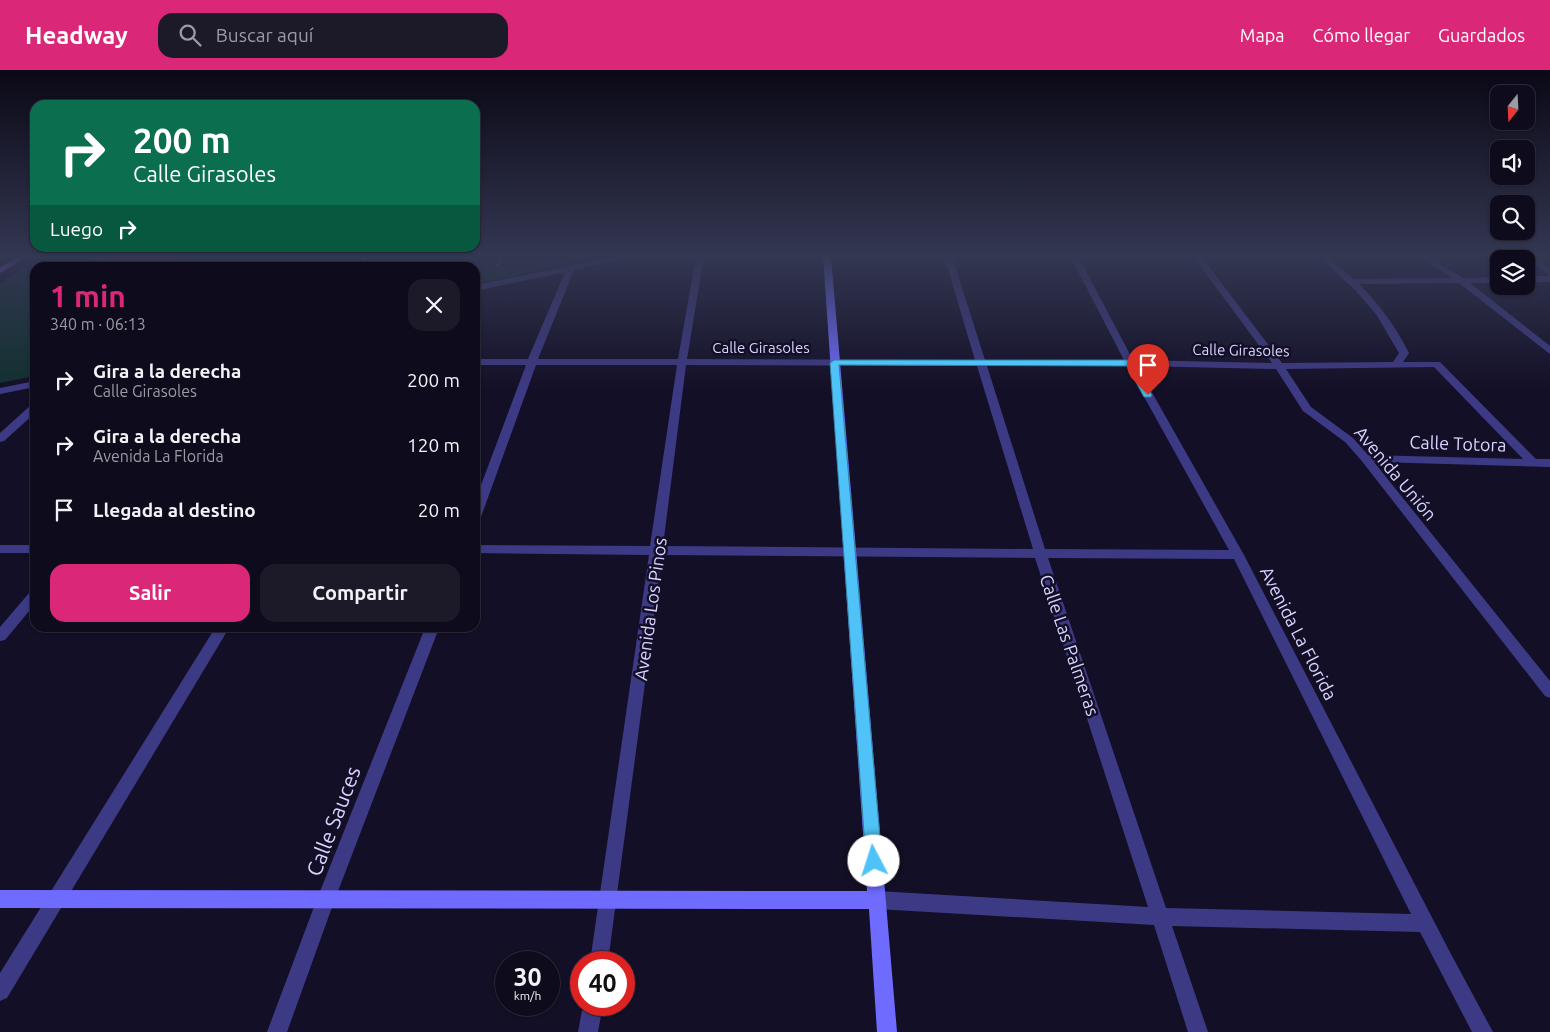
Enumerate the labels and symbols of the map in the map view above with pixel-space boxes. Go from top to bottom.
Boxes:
north arrow [1490,85,1535,130]
street label: Calle Girasoles [712,339,810,356]
street label: Calle Girasoles [1192,341,1290,359]
pin [1127,344,1169,395]
street label: Avenida Unión [1351,422,1441,524]
street label: Calle Totora [1409,431,1507,455]
street label: Avenida Los Pinos [630,536,670,682]
street label: Avenida La Florida [1257,563,1341,703]
street label: Calle Las Palmeras [1036,572,1104,718]
street label: Calle Sauces [301,763,365,879]
position arrow [847,834,899,886]
speed limit sign: 40 [570,951,635,1016]

